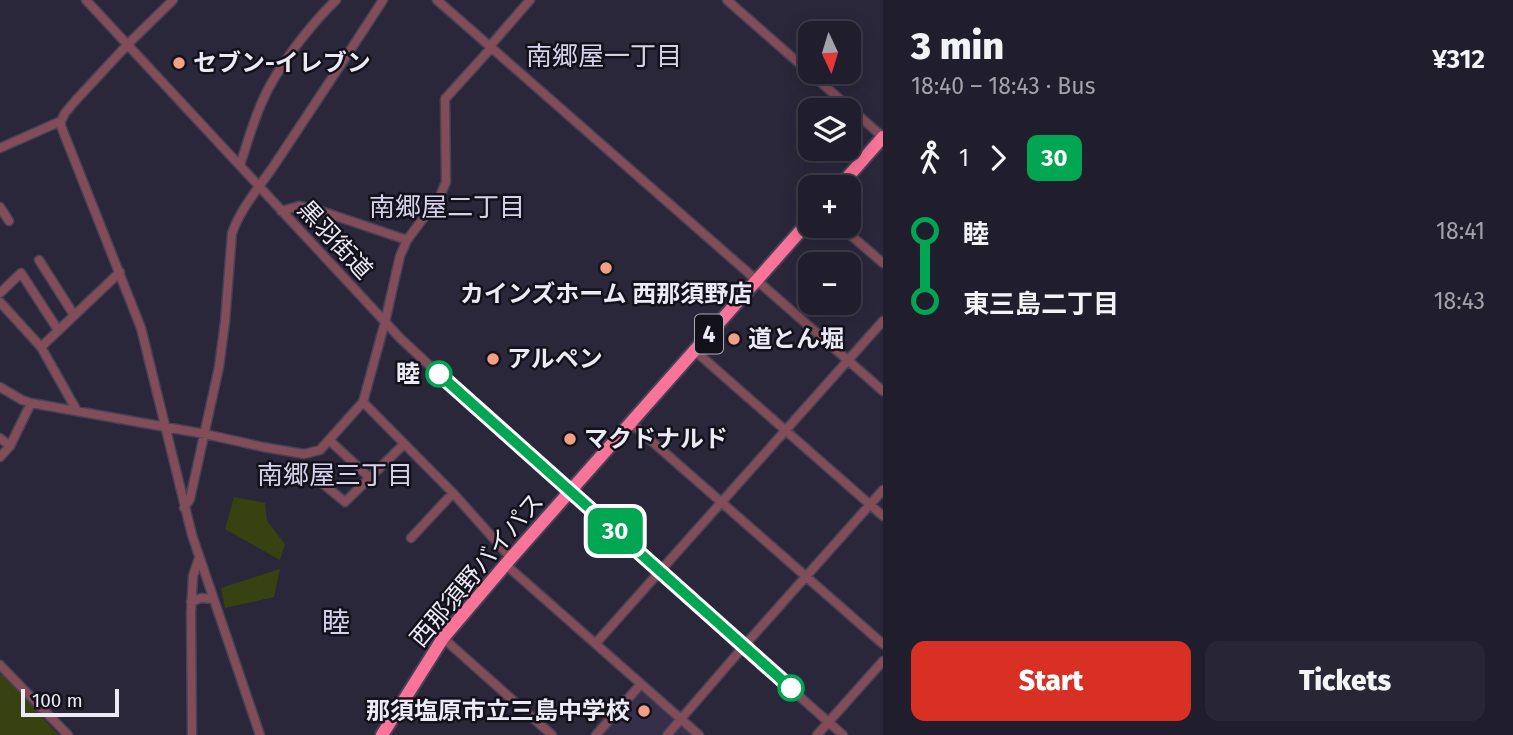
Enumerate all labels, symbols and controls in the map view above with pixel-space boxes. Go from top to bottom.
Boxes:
north arrow [798,21,861,84]
map controls [798,21,861,315]
text: 3 min [911,23,1004,69]
district label: 南郷屋一丁目 [526,41,682,72]
text: ¥312 [1432,44,1485,75]
place label: セブン-イレブン [193,49,371,77]
marker: セブン-イレブン [171,55,187,71]
text: 18:40 – 18:43 · Bus [911,72,1095,100]
button: layers [798,98,861,161]
icon: walk [911,139,949,177]
icon: forward [979,139,1017,177]
text: 1 [959,144,969,172]
text: 30 [1041,144,1068,172]
button: + [798,175,861,238]
district label: 南郷屋二丁目 [369,192,525,223]
street label: 黒羽街道 [292,195,378,285]
text: 18:41 [1436,217,1485,245]
text: 睦 [963,219,989,250]
button: − [798,252,861,315]
marker: カインズホーム 西那須野店 [598,260,614,276]
place label: カインズホーム 西那須野店 [460,280,752,308]
text: 18:43 [1434,287,1485,315]
text: 東三島二丁目 [963,289,1119,320]
road number: 4 [695,314,723,354]
place label: 道とん堀 [748,325,844,353]
marker: 道とん堀 [726,331,742,347]
place label: アルペン [507,345,603,373]
marker: アルペン [485,351,501,367]
place label: 睦 [396,360,420,388]
marker: 睦 [426,361,452,387]
place label: マクドナルド [584,425,728,453]
marker: マクドナルド [562,431,578,447]
district label: 南郷屋三丁目 [257,460,413,491]
street label: 西那須野バイパス [405,488,549,652]
line badge: 30 [584,508,646,554]
text: 30 [602,517,628,545]
district label: 睦 [322,606,350,639]
button: Start [911,641,1191,721]
button: Tickets [1205,641,1485,721]
unlabelled marker [778,675,804,701]
scale bar [21,686,119,718]
text: 100 m [32,689,83,712]
place label: 那須塩原市立三島中学校 [366,697,630,725]
marker: 那須塩原市立三島中学校 [636,703,652,719]

